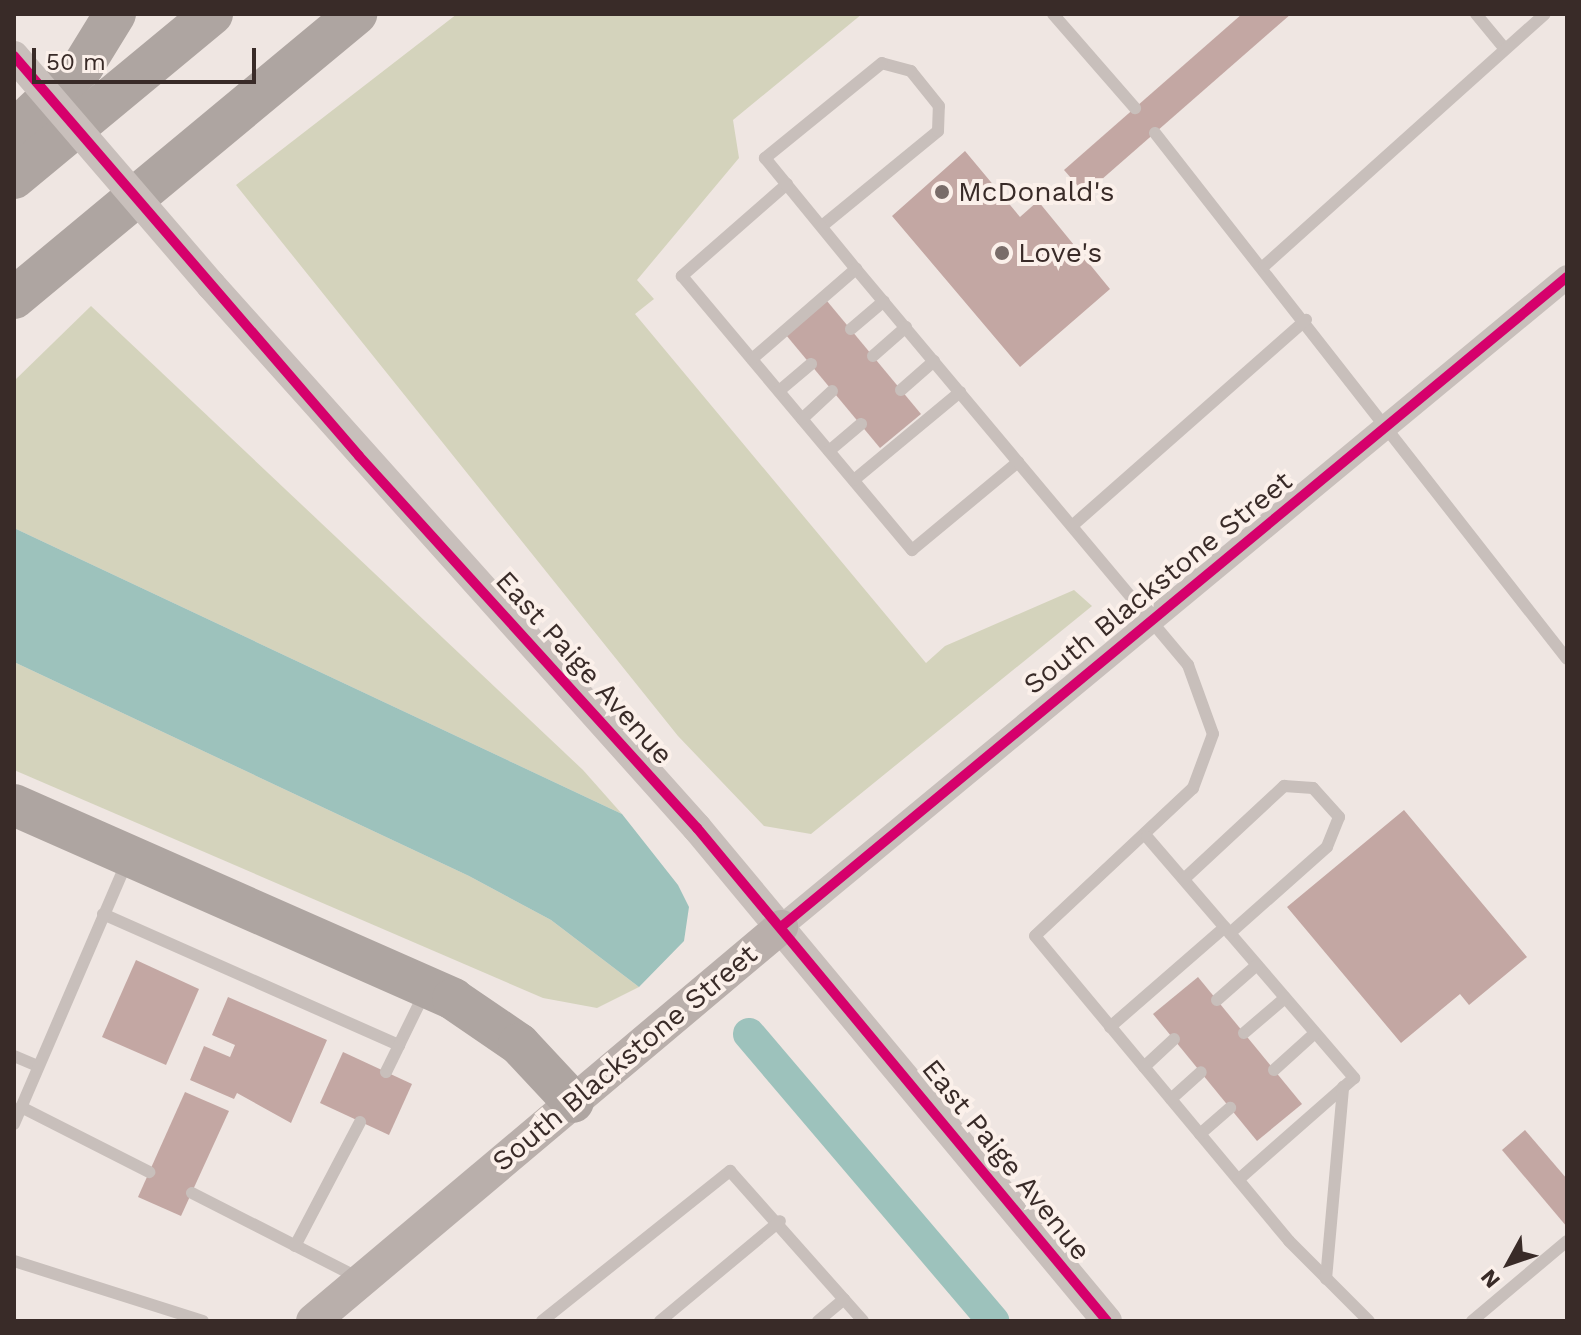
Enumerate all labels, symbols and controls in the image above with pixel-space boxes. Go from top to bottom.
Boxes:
scale bar [36,32,260,82]
text: 50 m [46,48,106,76]
place label: McDonald's [958,175,1115,209]
marker: McDonald's [933,183,951,201]
place label: Love's [1018,236,1102,270]
marker: Love's [993,244,1011,262]
street label: South Blackstone Street [1017,464,1299,702]
street label: East Paige Avenue [488,564,680,772]
street label: South Blackstone Street [486,937,764,1179]
street label: East Paige Avenue [914,1052,1098,1268]
north arrow [1469,1223,1549,1303]
text: N [1475,1264,1505,1293]

